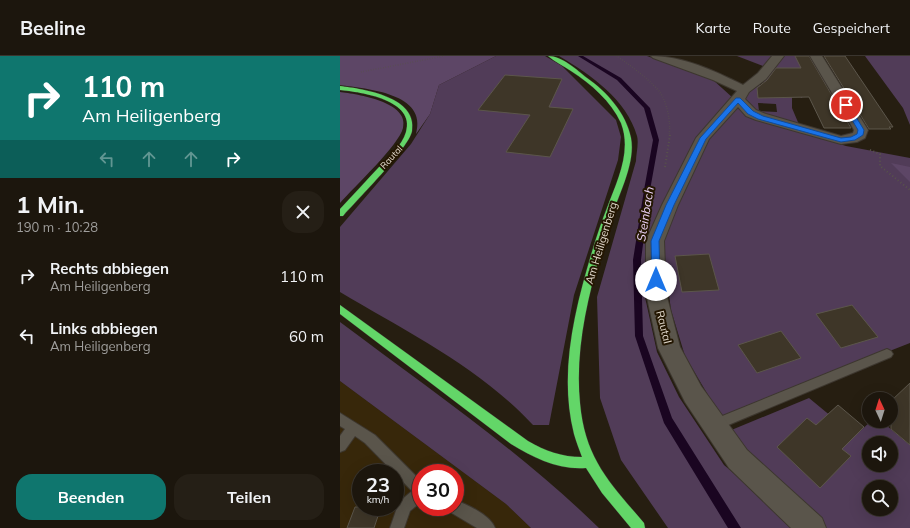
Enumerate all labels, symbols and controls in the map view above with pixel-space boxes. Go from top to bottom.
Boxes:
text: Beeline [20,16,86,40]
text: Karte [696,19,731,37]
text: Route [753,19,791,37]
text: Gespeichert [813,19,890,37]
text: 110 m [82,69,165,104]
icon: right [16,72,68,124]
pin [829,88,863,122]
icon: arrive [835,94,857,116]
text: Am Heiligenberg [82,104,221,127]
street label: Rautal [378,143,404,171]
icon: left [96,148,118,170]
icon: ahead [138,148,160,170]
icon: ahead [180,148,202,170]
icon: right [222,148,244,170]
water label: Steinbach [633,185,657,243]
text: 1 Min. [16,189,85,219]
button: close [282,191,324,233]
street label: Am Heiligenberg [582,200,620,286]
text: 190 m · 10:28 [16,219,98,235]
text: Rechts abbiegen [50,259,169,278]
position arrow [635,259,677,301]
icon: right [16,265,38,287]
text: 110 m [280,267,324,286]
text: Am Heiligenberg [50,278,151,294]
street label: Rautal [653,309,675,345]
text: Links abbiegen [50,319,158,338]
icon: left [16,325,38,347]
text: 60 m [289,327,324,346]
text: Am Heiligenberg [50,338,151,354]
north arrow [862,392,898,428]
map controls [862,392,898,516]
button: sound [862,436,898,472]
speed limit sign: 30 [412,464,464,516]
text: 23 [366,472,390,497]
button: Beenden [16,474,166,520]
button: Teilen [174,474,324,520]
button: search [862,480,898,516]
text: km/h [367,493,389,506]

